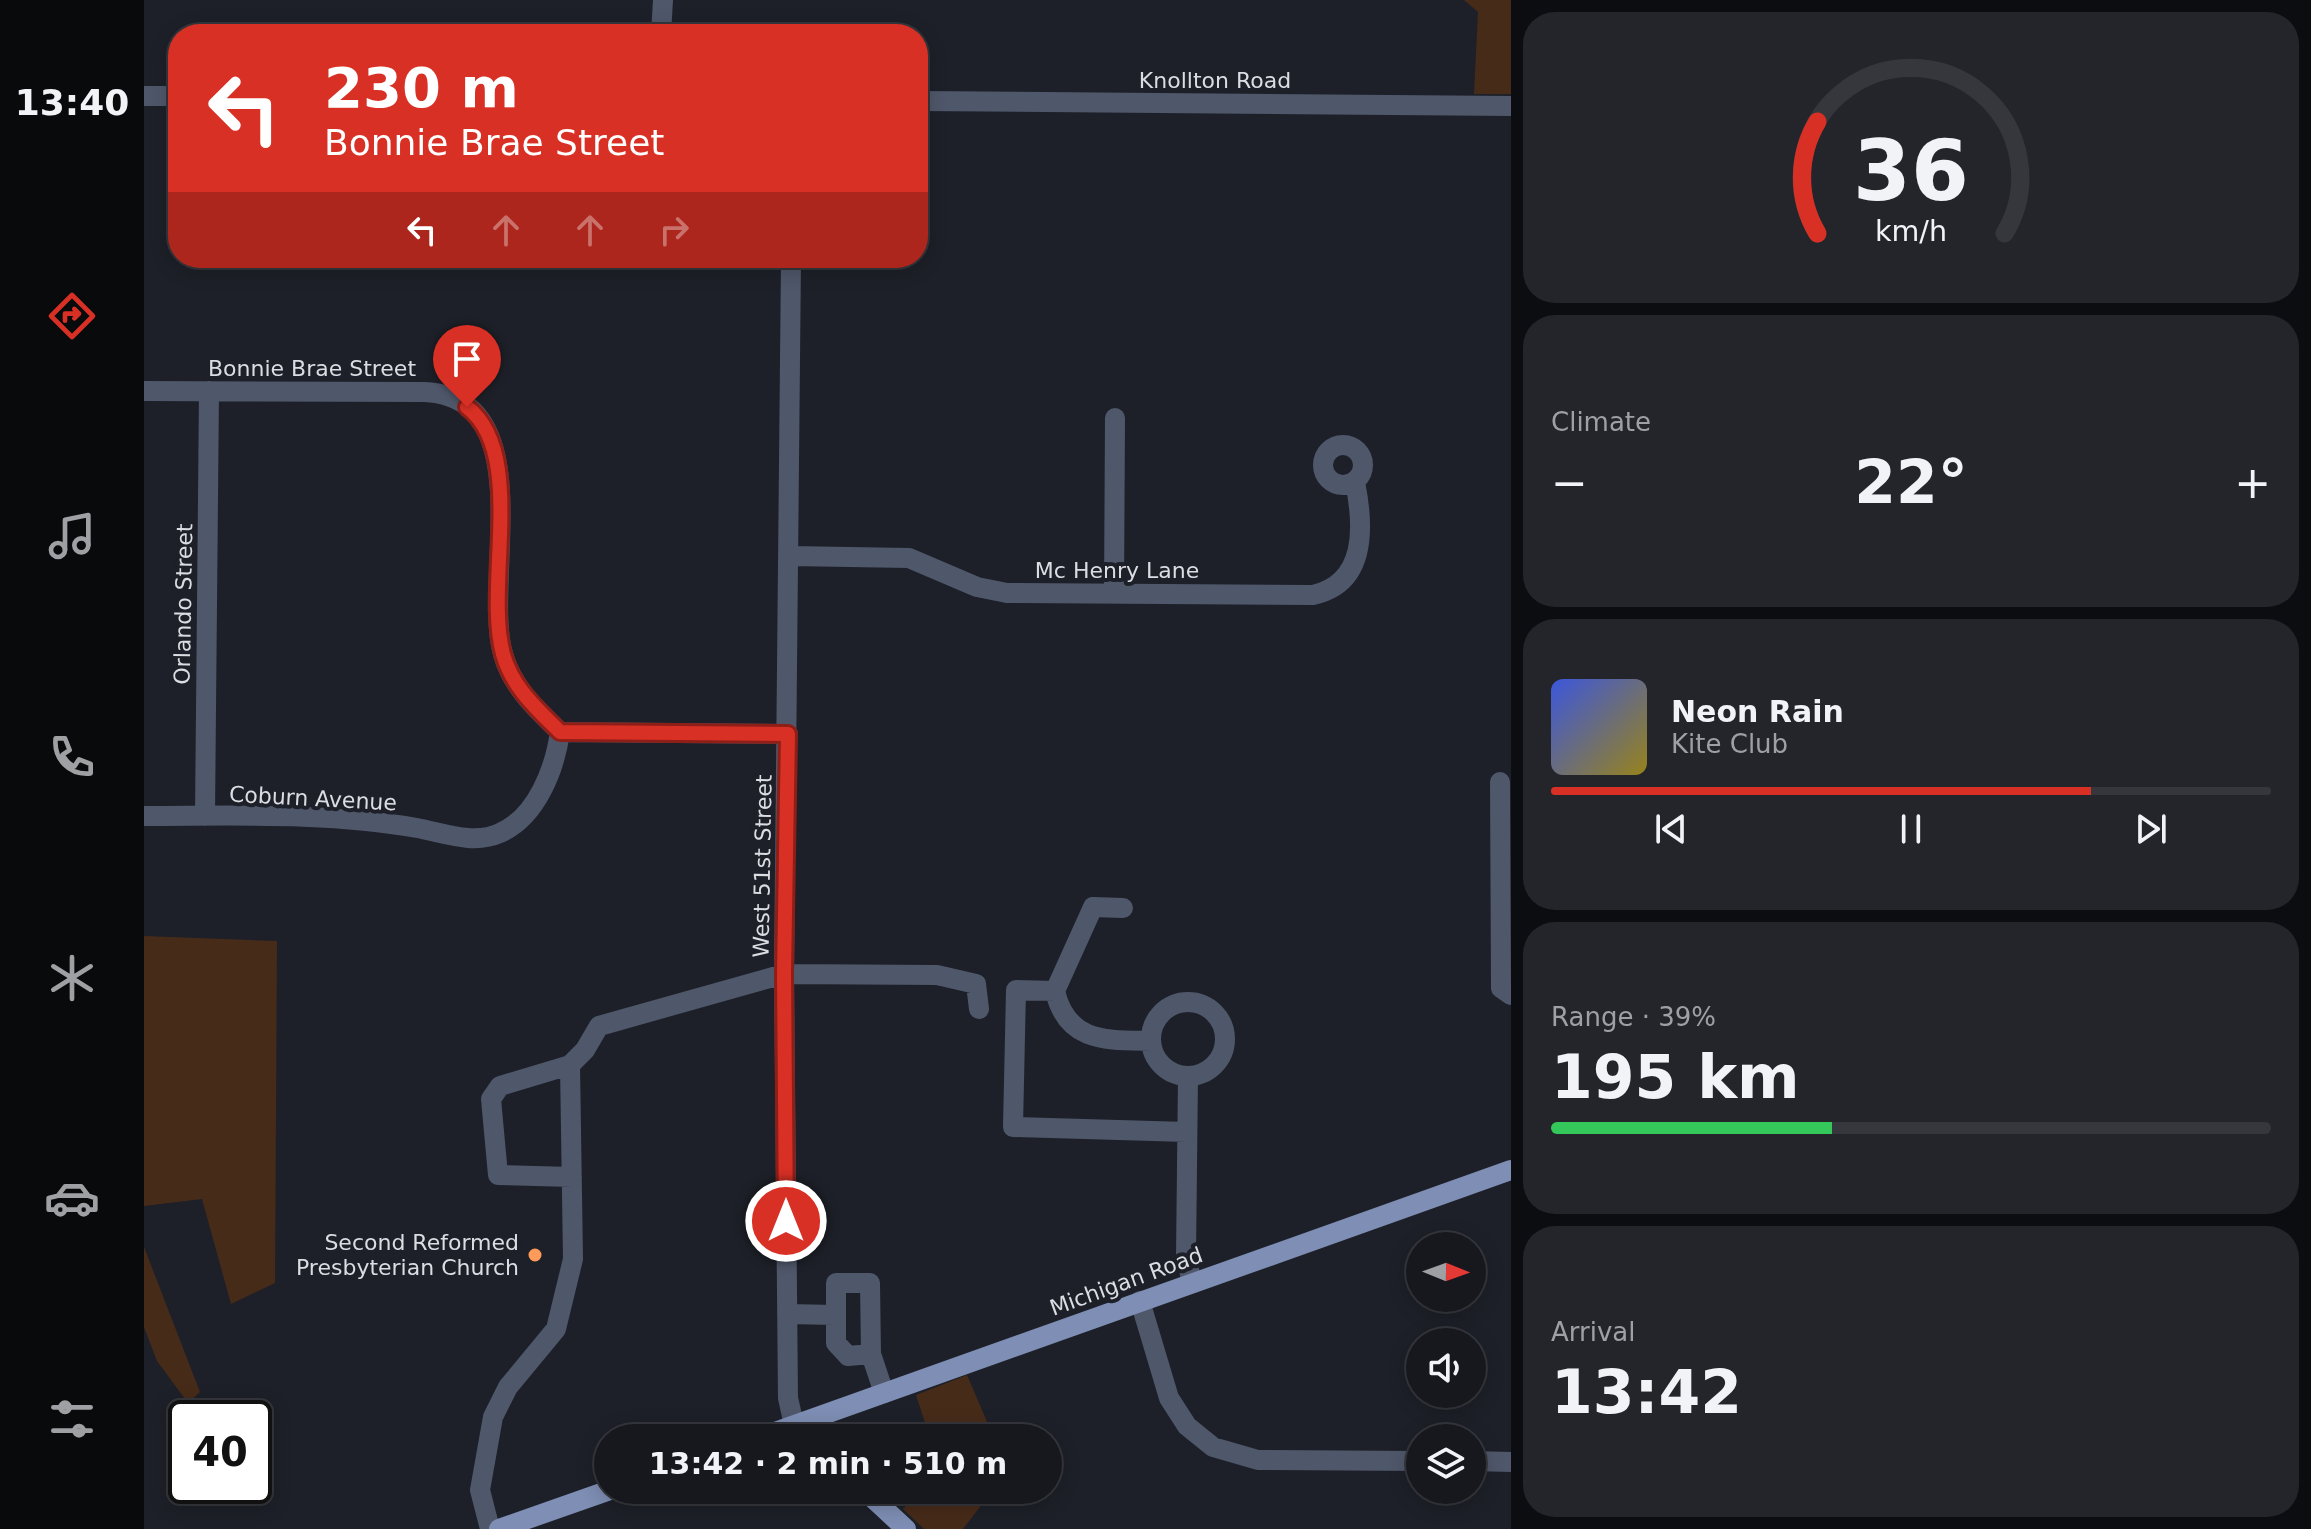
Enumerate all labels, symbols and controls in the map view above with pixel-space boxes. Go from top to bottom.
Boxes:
text: 230 m [324,55,519,120]
icon: left [192,56,296,160]
street label: Knollton Road [1139,68,1291,93]
text: 13:40 [15,82,129,123]
text: Bonnie Brae Street [324,122,665,163]
text: 36 [1853,122,1969,219]
icon: left [400,208,444,252]
icon: ahead [484,208,528,252]
icon: ahead [568,208,612,252]
icon: right [652,208,696,252]
text: km/h [1875,214,1947,248]
icon: directions [44,288,100,344]
pin [433,325,501,407]
icon: arrive [445,337,489,381]
street label: Bonnie Brae Street [208,356,416,381]
text: Climate [1551,407,1651,437]
text: 22° [1854,447,1968,517]
text: − [1551,457,1588,508]
text: + [2234,457,2271,508]
icon: music [44,508,100,564]
street label: Orlando Street [170,523,197,685]
street label: Mc Henry Lane [1035,558,1199,583]
text: Neon Rain [1671,694,1844,729]
icon: phone [44,729,100,785]
text: Kite Club [1671,729,1788,759]
street label: West 51st Street [748,774,777,958]
street label: Coburn Avenue [228,782,398,815]
icon: previous [1649,807,1693,851]
icon: pause [1889,807,1933,851]
icon: next [2129,807,2173,851]
icon: climate [44,950,100,1006]
text: Range · 39% [1551,1002,1716,1032]
text: 195 km [1551,1042,1800,1112]
icon: car [44,1170,100,1226]
position arrow [744,1179,828,1263]
place label: Second Reformed Presbyterian Church [296,1230,519,1280]
north arrow [1406,1232,1486,1312]
map controls [1406,1232,1486,1504]
street label: Michigan Road [1046,1242,1206,1321]
marker: Second Reformed Presbyterian Church [526,1246,544,1264]
text: Arrival [1551,1317,1635,1347]
button: sound [1406,1328,1486,1408]
text: 13:42 [1551,1357,1742,1427]
icon: filters [44,1391,100,1447]
speed limit sign: 40 [168,1400,272,1504]
button: layers [1406,1424,1486,1504]
text: 13:42 · 2 min · 510 m [649,1446,1007,1481]

